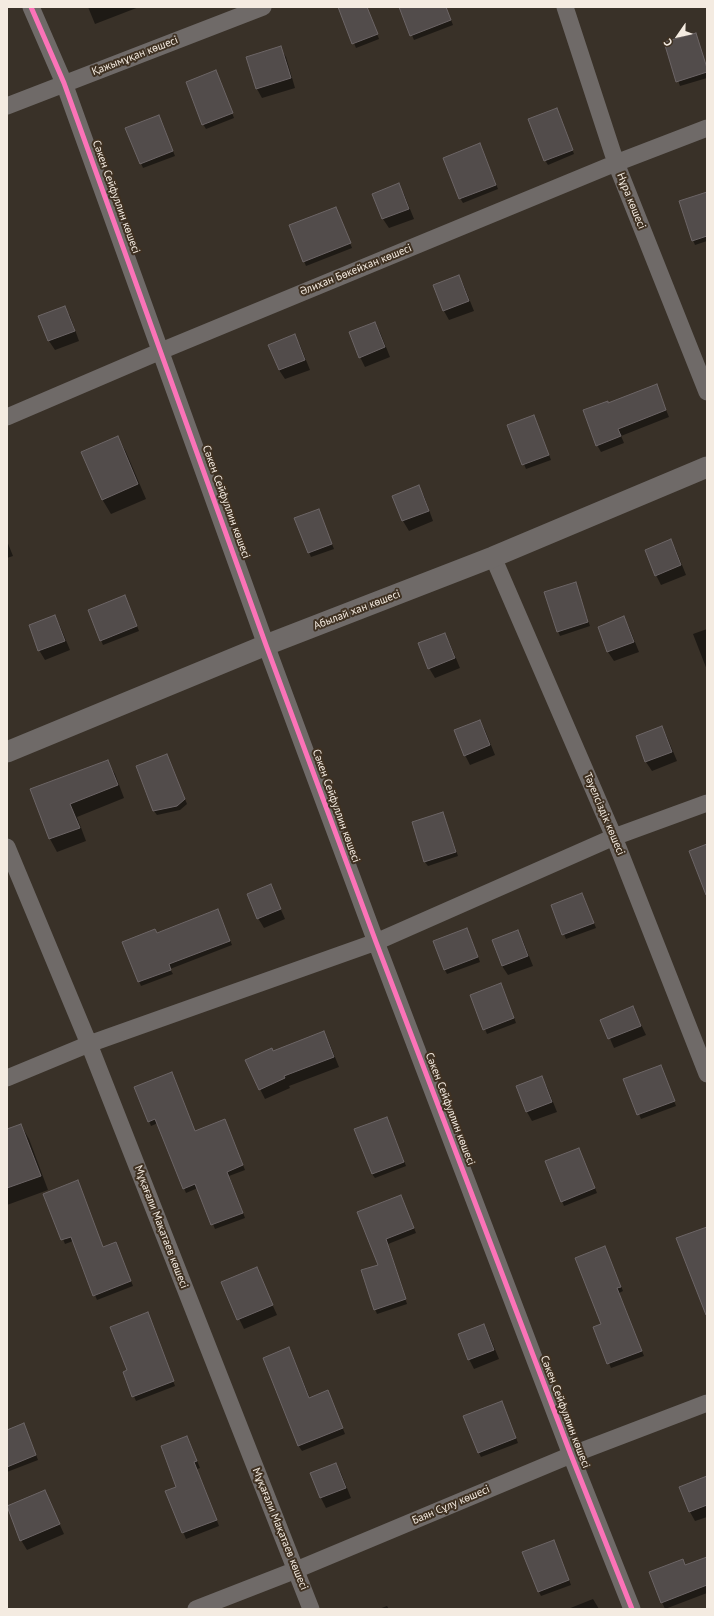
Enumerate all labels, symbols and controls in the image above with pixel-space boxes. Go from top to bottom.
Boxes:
north arrow [658,16,698,56]
street label: Қажымұқан көшесі [90,33,180,79]
text: С [661,36,676,49]
street label: Сәкен Сейфуллин көшесі [89,138,143,256]
street label: Нұра көшесі [614,171,648,231]
street label: Әлихан Бөкейхан көшесі [298,242,414,298]
street label: Сәкен Сейфуллин көшесі [199,443,253,561]
street label: Абылай хан көшесі [312,587,402,633]
street label: Сәкен Сейфуллин көшесі [309,747,363,865]
street label: Тәуелсіздік көшесі [581,771,627,857]
street label: Сәкен Сейфуллин көшесі [422,1051,478,1167]
street label: Мұқағали Мақатаев көшесі [131,1164,191,1290]
street label: Сәкен Сейфуллин көшесі [537,1354,593,1470]
street label: Мұқағали Мақатаев көшесі [249,1466,311,1592]
street label: Баян Сұлу көшесі [410,1483,492,1527]

